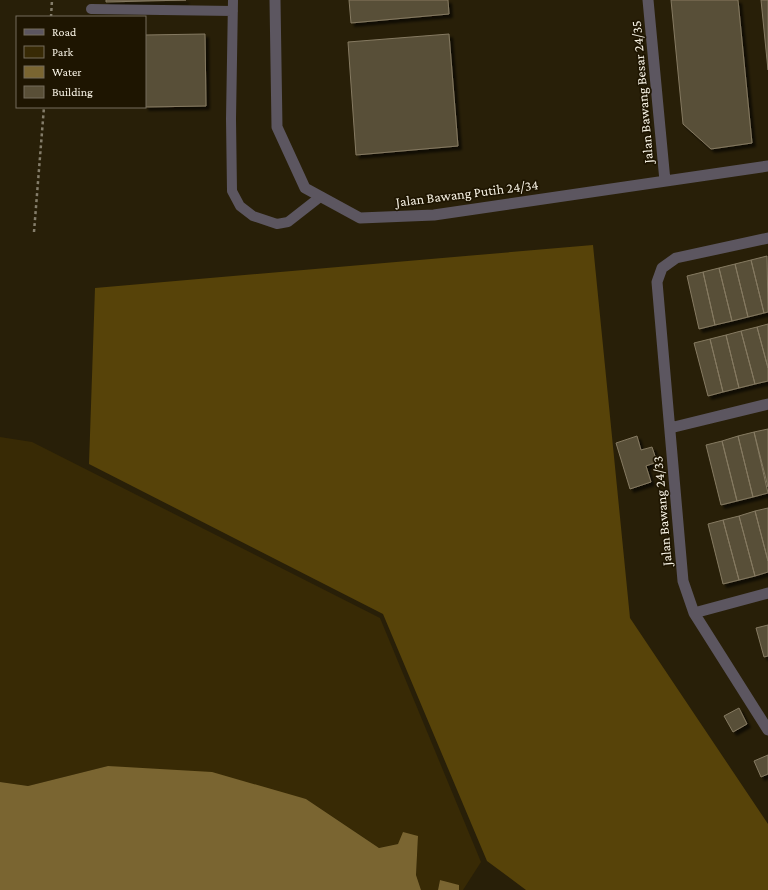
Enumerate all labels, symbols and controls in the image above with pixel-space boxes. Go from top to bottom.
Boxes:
legend [16,16,146,108]
street label: Jalan Bawang Besar 24/35 [628,20,656,166]
text: Road [52,25,77,39]
text: Park [52,45,74,59]
text: Water [52,65,82,79]
text: Building [52,85,93,99]
street label: Jalan Bawang Putih 24/34 [393,176,539,210]
street label: Jalan Bawang 24/33 [649,455,675,569]

